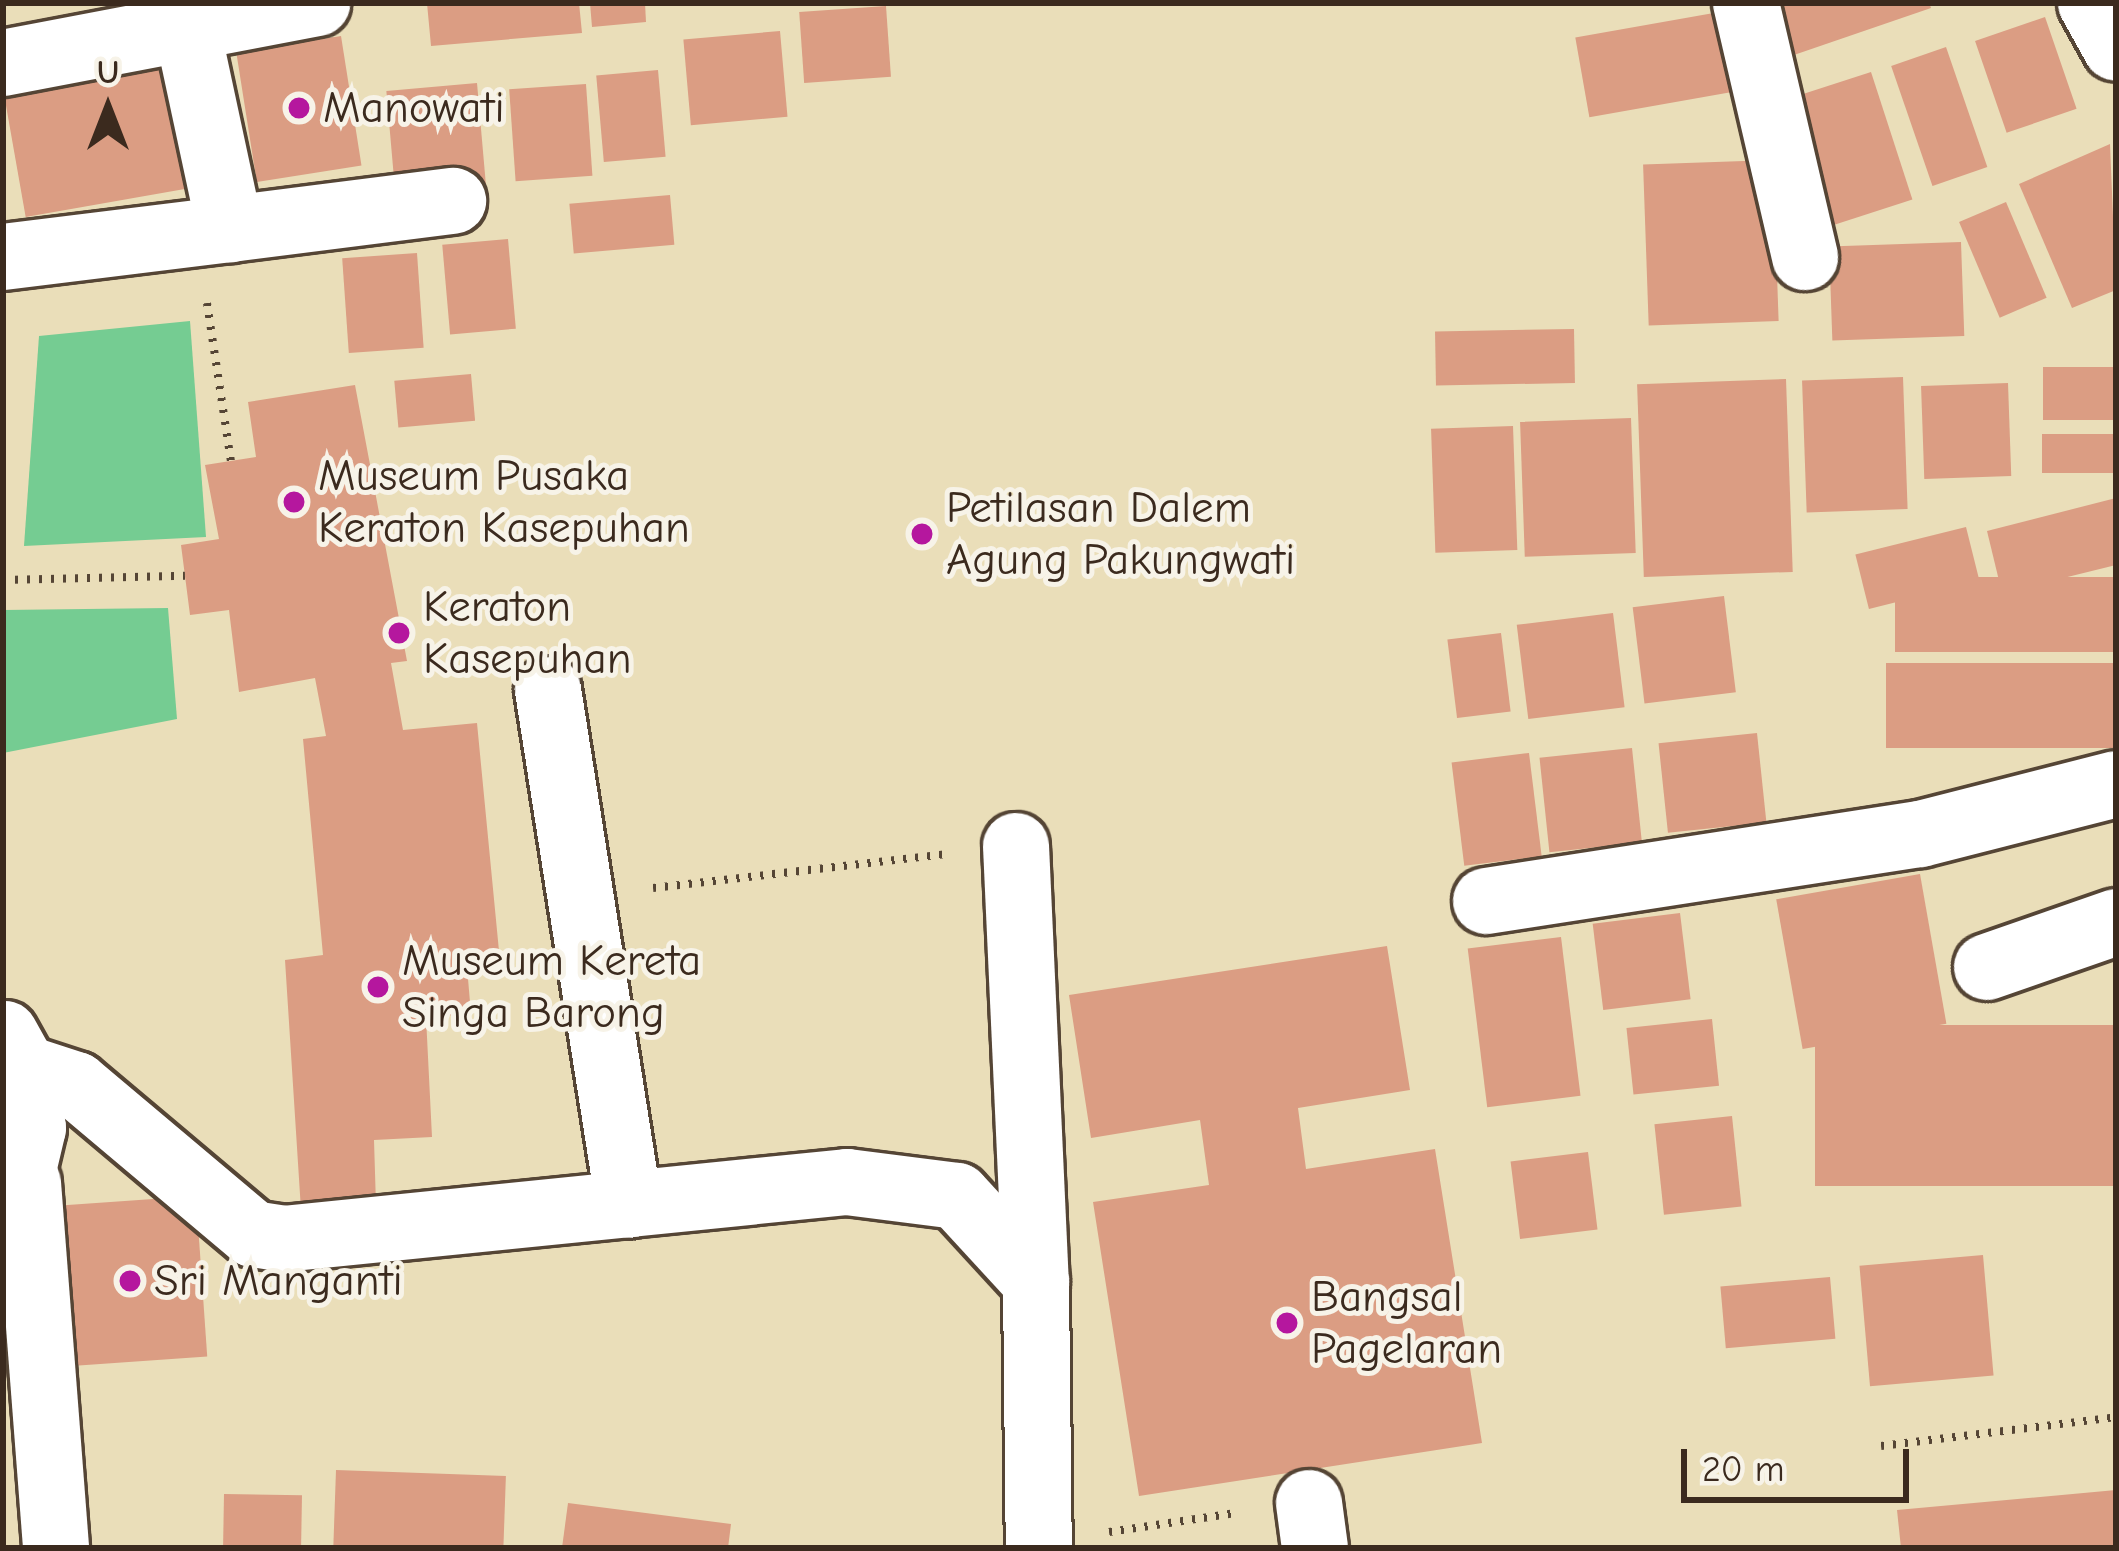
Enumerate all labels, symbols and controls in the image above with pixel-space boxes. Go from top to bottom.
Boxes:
north arrow [48,48,168,168]
text: U [97,53,119,91]
place label: Manowati [323,81,505,135]
marker: Manowati [286,95,312,121]
place label: Museum Pusaka Keraton Kasepuhan [318,449,690,555]
place label: Petilasan Dalem Agung Pakungwati [946,481,1295,587]
marker: Museum Pusaka Keraton Kasepuhan [281,489,307,515]
marker: Petilasan Dalem Agung Pakungwati [909,521,935,547]
place label: Keraton Kasepuhan [423,580,632,686]
marker: Keraton Kasepuhan [386,620,412,646]
place label: Museum Kereta Singa Barong [402,934,701,1040]
marker: Museum Kereta Singa Barong [365,974,391,1000]
place label: Sri Manganti [154,1254,403,1308]
marker: Sri Manganti [117,1268,143,1294]
place label: Bangsal Pagelaran [1311,1270,1502,1376]
marker: Bangsal Pagelaran [1274,1310,1300,1336]
scale bar [1687,1425,1915,1499]
text: 20 m [1702,1449,1785,1490]

